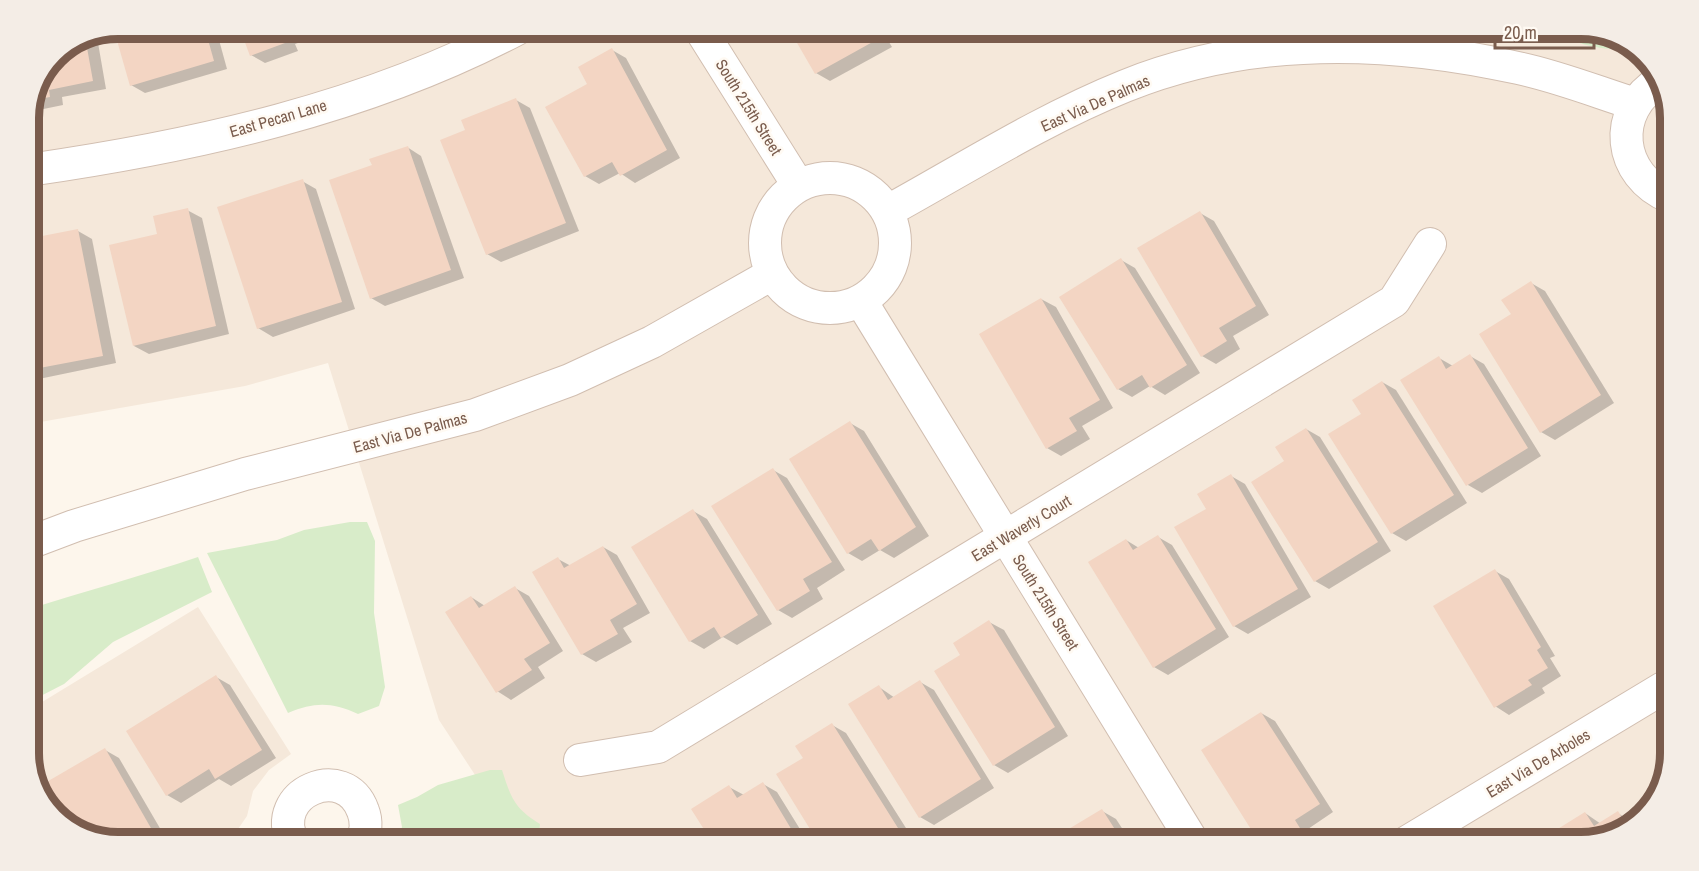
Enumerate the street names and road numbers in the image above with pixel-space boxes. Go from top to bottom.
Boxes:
street label: South 215th Street [711,55,788,160]
street label: East Via De Palmas [1037,69,1153,137]
street label: East Pecan Lane [227,94,329,142]
street label: East Via De Palmas [351,406,469,458]
street label: East Waverly Court [967,489,1075,566]
street label: South 215th Street [1008,550,1085,655]
street label: East Via De Arboles [1482,723,1594,803]

